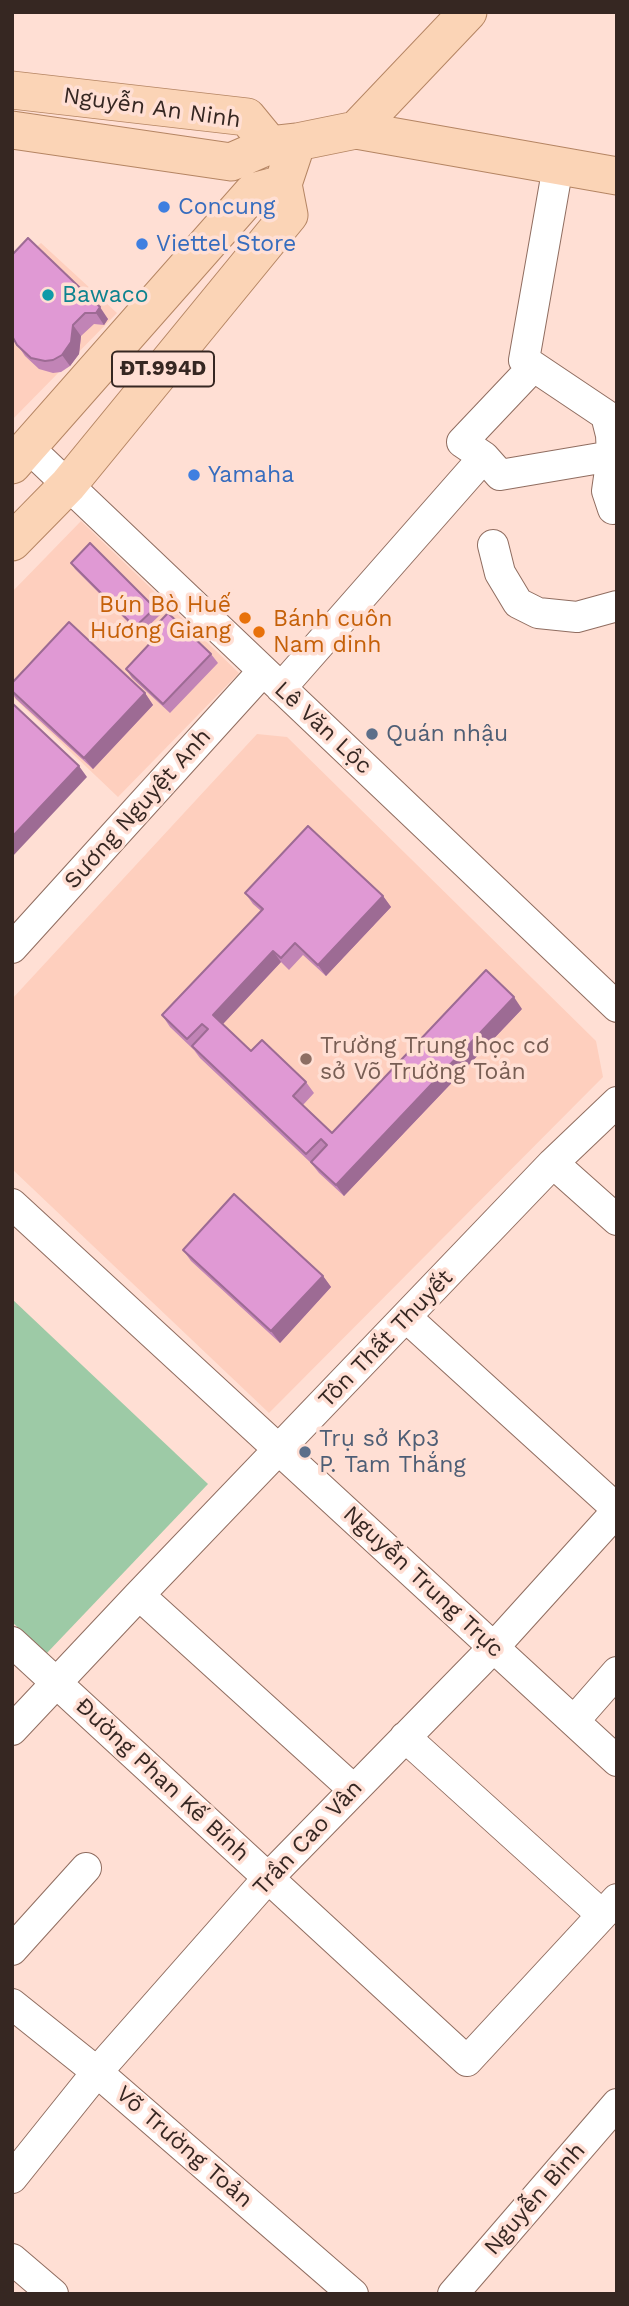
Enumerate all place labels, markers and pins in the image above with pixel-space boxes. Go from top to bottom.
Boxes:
place label: Concung [178,193,275,221]
marker: Concung [156,199,172,215]
place label: Viettel Store [156,230,296,258]
marker: Viettel Store [134,236,150,252]
place label: Bawaco [62,281,148,309]
marker: Bawaco [40,287,56,303]
place label: Yamaha [208,461,294,489]
marker: Yamaha [186,467,202,483]
place label: Bún Bò Huế Hương Giang [90,591,231,645]
place label: Bánh cuôn Nam dinh [273,605,392,659]
marker: Bún Bò Huế Hương Giang [237,610,253,626]
marker: Bánh cuôn Nam dinh [251,624,267,640]
place label: Quán nhậu [386,720,508,748]
marker: Quán nhậu [364,726,380,742]
place label: Trường Trung học cơ sở Võ Trường Toản [320,1032,550,1086]
marker: Trường Trung học cơ sở Võ Trường Toản [298,1051,314,1067]
place label: Trụ sở Kp3 P. Tam Thắng [319,1425,466,1479]
marker: Trụ sở Kp3 P. Tam Thắng [297,1444,313,1460]

